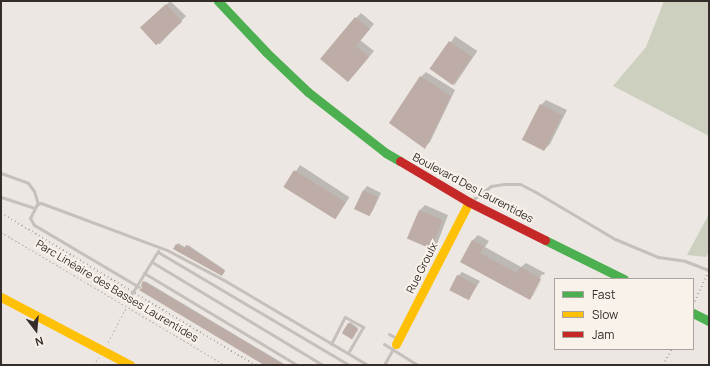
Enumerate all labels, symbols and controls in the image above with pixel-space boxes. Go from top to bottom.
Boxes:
street label: Boulevard Des Laurentides [410,151,536,225]
street label: Parc Linéaire des Basses Laurentides [33,237,201,345]
street label: Rue Groulx [404,240,440,296]
legend [554,278,694,350]
text: Fast [592,286,616,303]
text: Slow [592,306,618,323]
north arrow [16,310,56,350]
text: Jam [592,326,614,343]
text: N [34,334,45,350]

